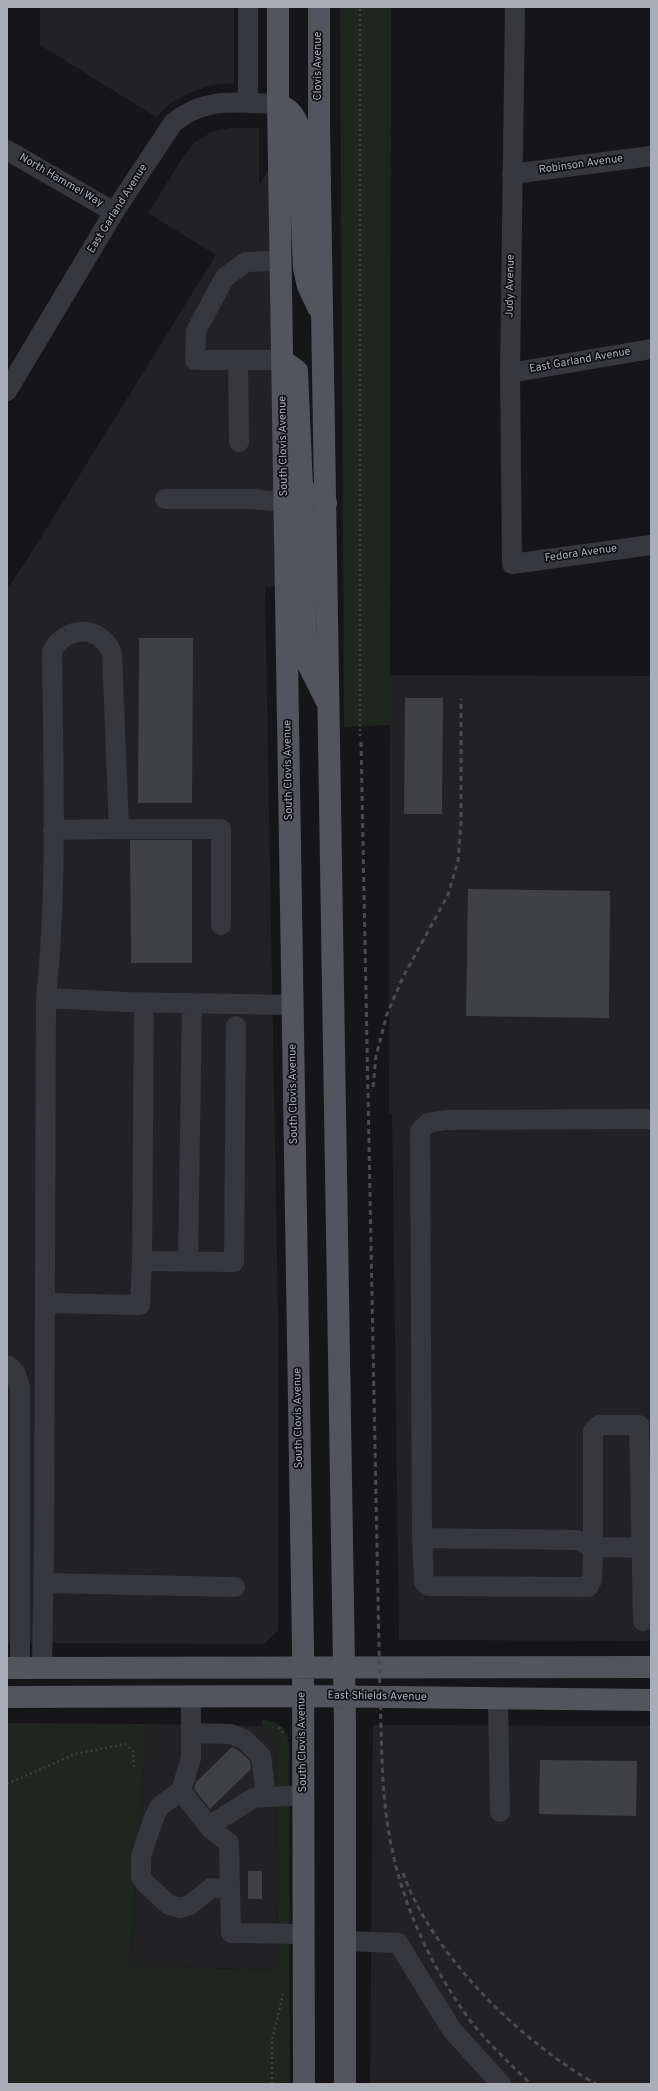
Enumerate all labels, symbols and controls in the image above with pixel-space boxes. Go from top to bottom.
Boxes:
street label: Clovis Avenue [312,31,326,101]
street label: North Hammel Way [16,151,106,211]
street label: Robinson Avenue [538,153,624,177]
street label: East Garland Avenue [85,162,151,256]
street label: Judy Avenue [504,254,518,318]
street label: East Garland Avenue [528,346,632,376]
street label: South Clovis Avenue [277,396,291,496]
street label: Fedora Avenue [544,542,618,566]
street label: South Clovis Avenue [282,720,296,820]
street label: South Clovis Avenue [287,1044,301,1144]
street label: South Clovis Avenue [292,1368,306,1468]
street label: East Shields Avenue [327,1690,427,1704]
street label: South Clovis Avenue [296,1692,310,1792]

